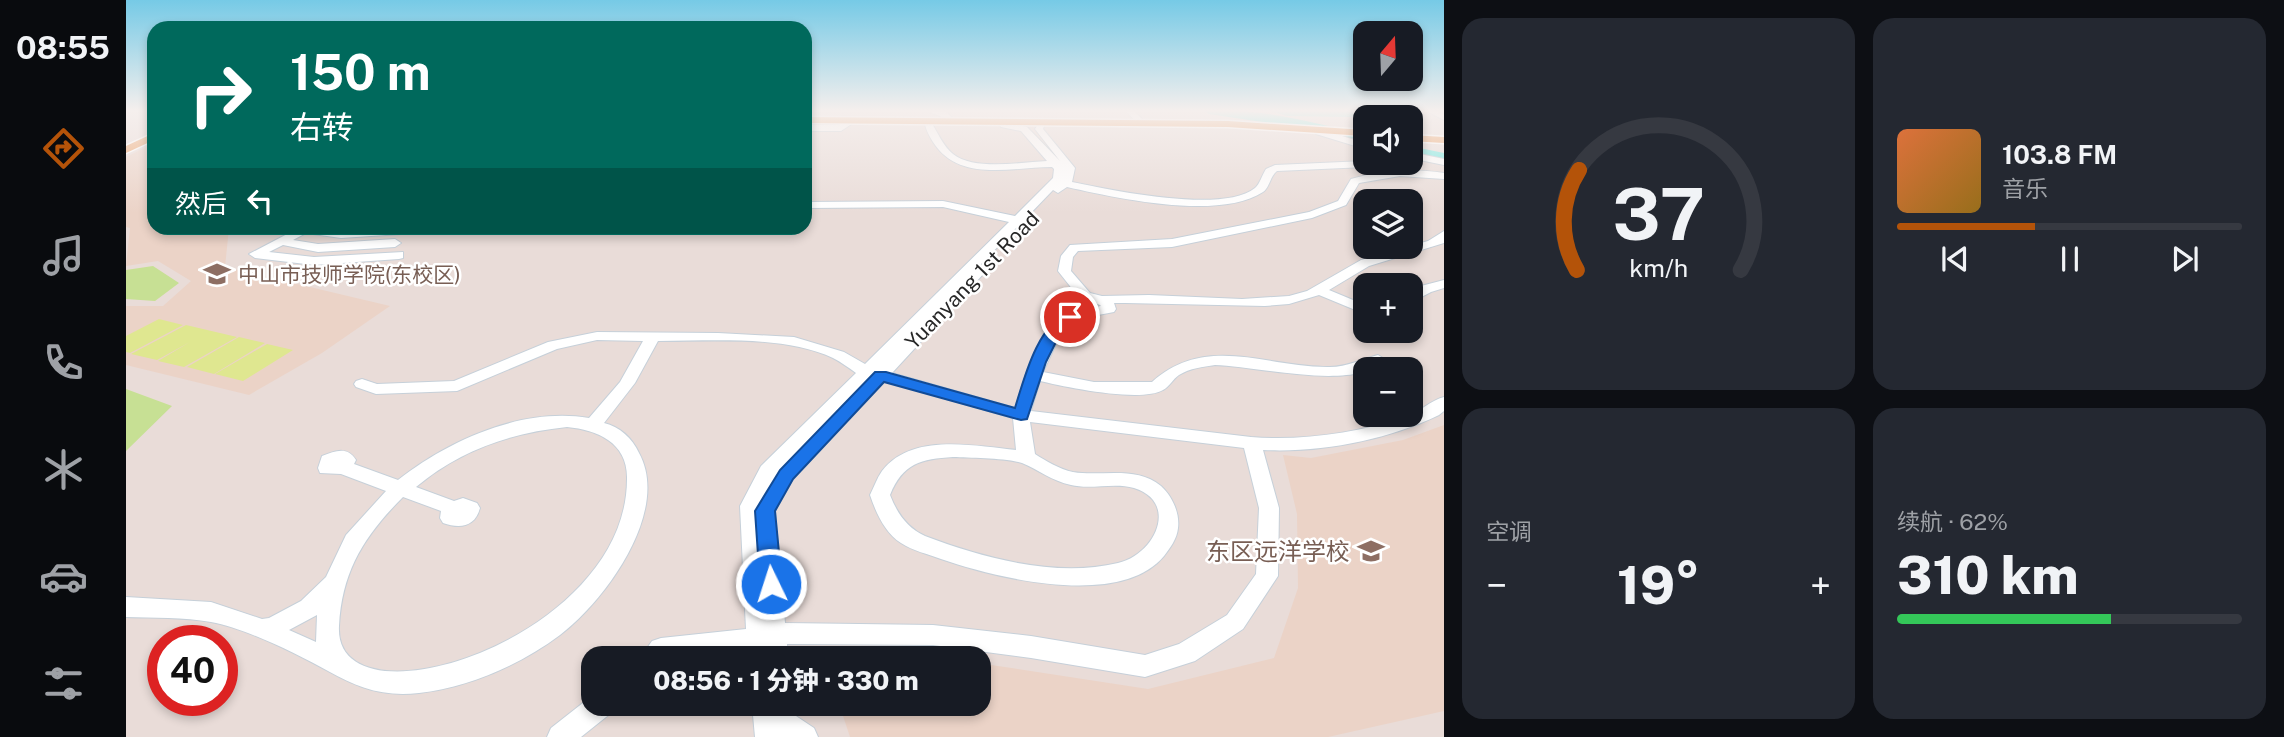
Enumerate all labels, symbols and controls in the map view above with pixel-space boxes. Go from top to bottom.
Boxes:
north arrow [1353,21,1423,91]
map controls [1353,21,1423,427]
text: 08:55 [16,29,110,66]
text: 150 m [290,43,431,101]
icon: right [175,49,266,140]
button: sound [1353,105,1423,175]
text: 右转 [290,109,354,146]
icon: directions [39,124,88,173]
text: 103.8 FM [2002,139,2117,170]
text: 37 [1612,171,1705,256]
text: 音乐 [2002,175,2048,202]
icon: left [241,182,279,220]
text: 然后 [175,188,227,219]
button: layers [1353,189,1423,259]
street label: Yuanyang 1st Road [900,206,1044,354]
icon: music [39,231,88,280]
icon: previous [1936,240,1974,278]
icon: pause [2051,240,2089,278]
icon: next [2166,240,2204,278]
text: km/h [1629,253,1688,283]
school or university icon: 中山市技师学院(东校区) [202,259,232,289]
place label: 中山市技师学院(东校区) [238,262,461,287]
button: + [1353,273,1423,343]
pin [1040,287,1100,347]
icon: arrive [1051,298,1089,336]
icon: phone [39,338,88,387]
button: − [1353,357,1423,427]
icon: climate [39,445,88,494]
text: 续航 · 62% [1897,508,2008,535]
text: 空调 [1486,518,1532,545]
school or university icon: 东区远洋学校 [1356,536,1386,566]
place label: 东区远洋学校 [1206,537,1350,565]
text: 310 km [1897,545,2079,606]
position arrow [734,547,808,621]
icon: car [39,552,88,601]
text: 19° [1617,555,1700,616]
text: − [1486,563,1507,608]
text: + [1810,563,1831,608]
speed limit sign: 40 [147,625,238,716]
icon: filters [39,659,88,708]
text: 08:56 · 1 分钟 · 330 m [653,665,919,696]

